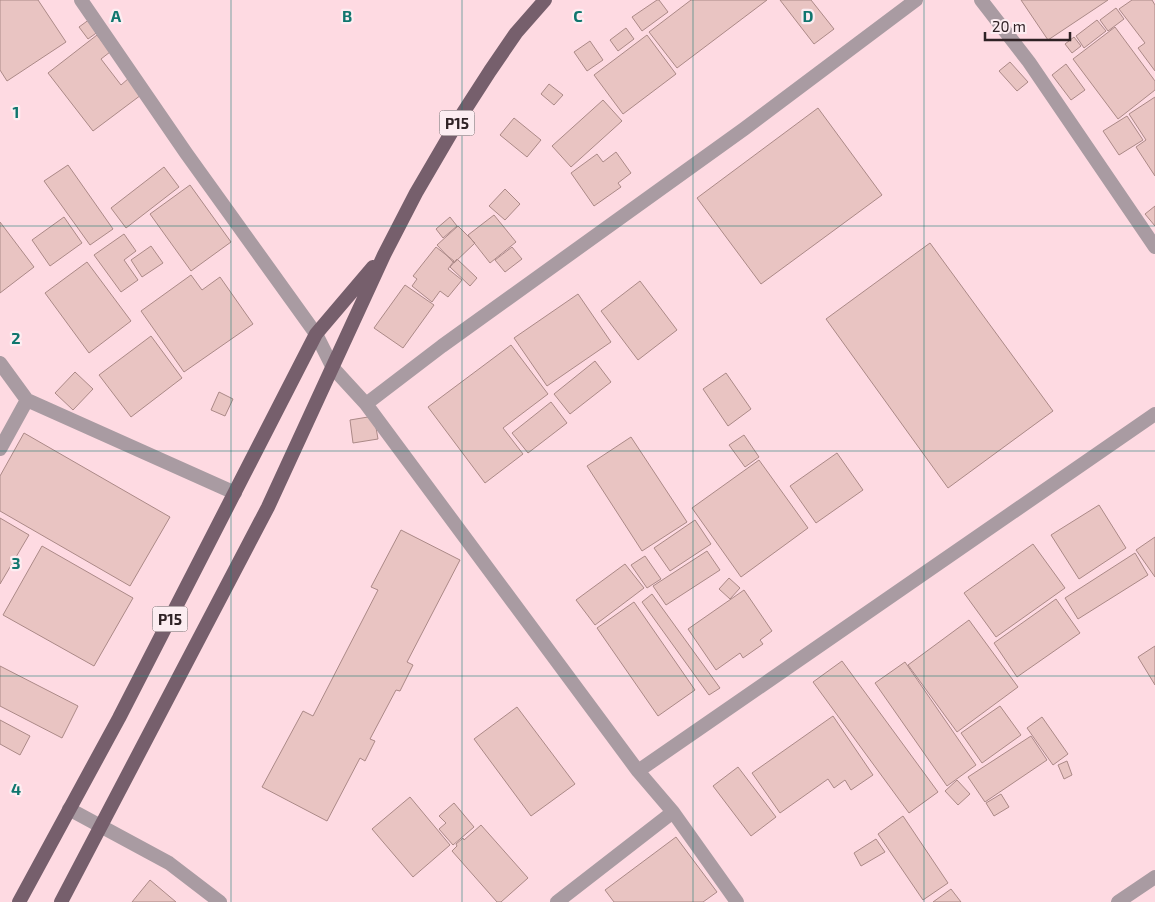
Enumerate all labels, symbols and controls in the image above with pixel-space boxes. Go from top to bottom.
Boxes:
text: A [111,6,122,25]
text: B [342,6,352,25]
text: C [573,6,583,25]
text: D [803,6,814,25]
scale bar [985,10,1070,42]
text: 20 m [992,17,1026,35]
text: 1 [13,102,19,121]
road number: P15 [440,110,474,136]
text: 2 [11,328,21,347]
text: 3 [11,553,21,572]
road number: P15 [152,606,188,632]
text: 4 [11,779,21,798]

